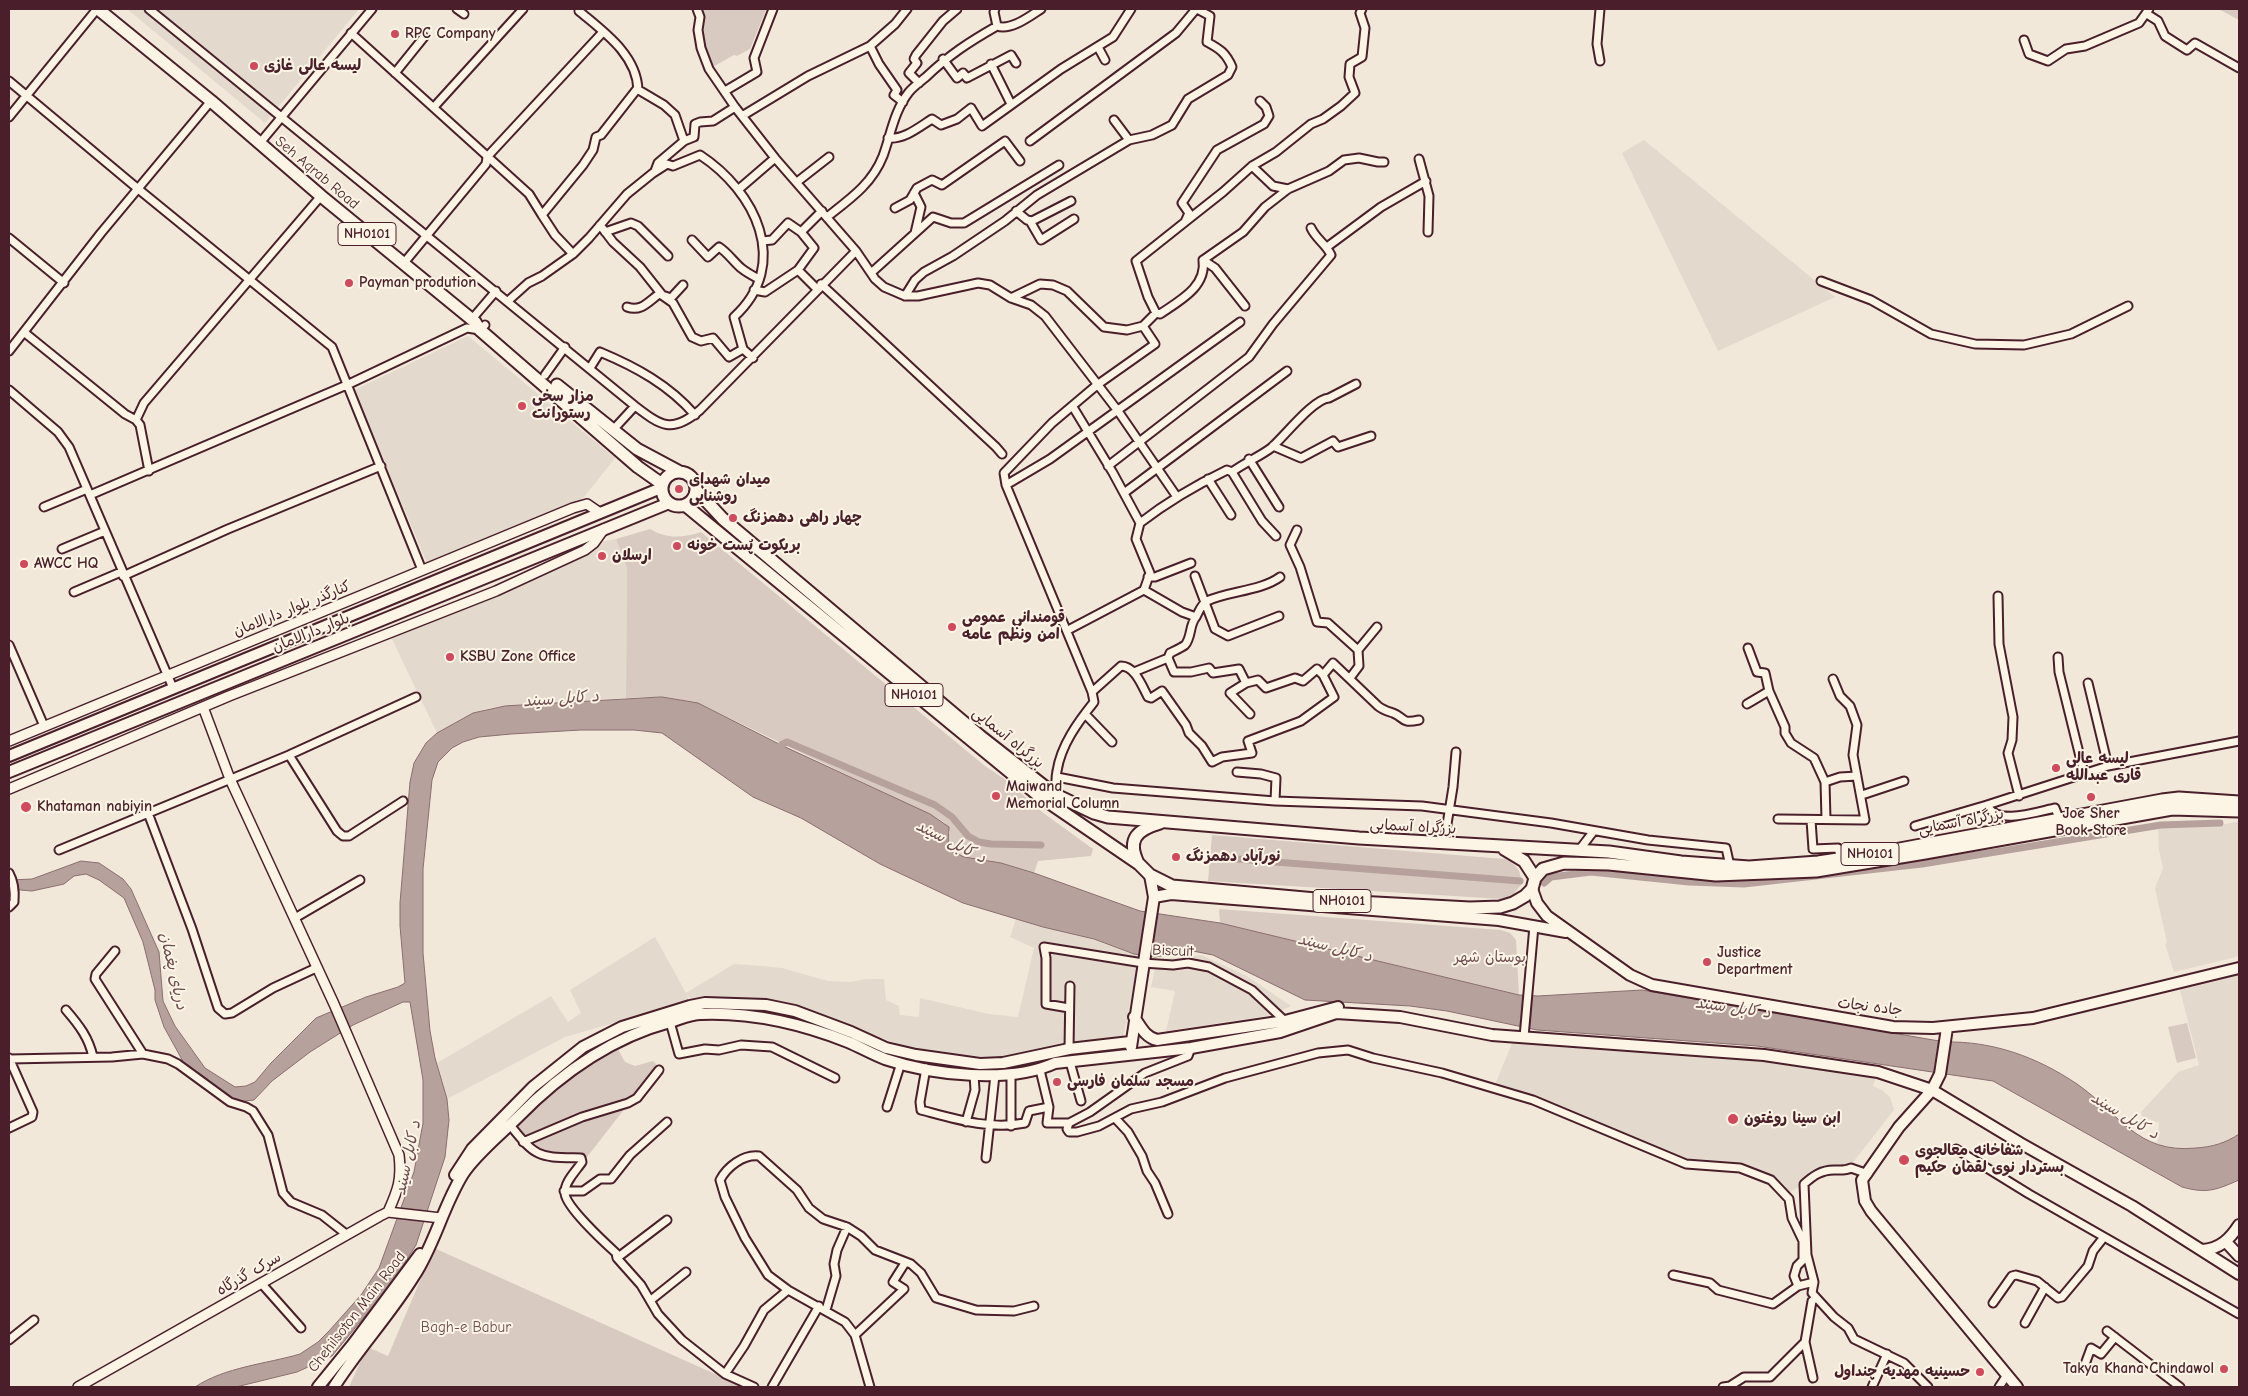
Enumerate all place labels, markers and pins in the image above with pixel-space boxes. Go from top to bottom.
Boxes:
place label: RPC Company [405,25,496,43]
marker: RPC Company [389,28,401,40]
place label: لیسه عالی غازی [264,57,361,75]
marker: لیسه عالی غازی [248,60,260,72]
place label: Payman prodution [359,274,476,292]
marker: Payman prodution [343,277,355,289]
place label: مزار سخی رستورانت [532,388,594,423]
marker: مزار سخی رستورانت [516,400,528,412]
place label: میدان شهدای روشنایی [689,471,770,506]
marker: میدان شهدای روشنایی [673,483,685,495]
place label: چهار راهی دهمزنگ [743,509,862,527]
marker: چهار راهی دهمزنگ [727,512,739,524]
place label: بریکوت پُست خونه [687,537,801,555]
marker: بریکوت پُست خونه [671,540,683,552]
place label: ارسلان [612,547,652,565]
marker: ارسلان [596,550,608,562]
place label: AWCC HQ [34,555,98,573]
marker: AWCC HQ [18,558,30,570]
place label: قومندانی عمومی امن ونظم عامه [962,609,1065,644]
marker: قومندانی عمومی امن ونظم عامه [946,621,958,633]
place label: KSBU Zone Office [460,648,576,666]
marker: KSBU Zone Office [444,651,456,663]
place label: لیسه عالی قاری عبدالله [2066,750,2141,785]
marker: لیسه عالی قاری عبدالله [2050,762,2062,774]
place label: Maiwand Memorial Column [1006,778,1120,813]
marker: Maiwand Memorial Column [990,790,1002,802]
marker: Joe Sher Book Store [2085,791,2097,803]
place label: Khataman nabiyin [37,798,152,816]
marker: Khataman nabiyin [19,800,33,814]
place label: Joe Sher Book Store [2056,805,2126,840]
place label: نورآباد دهمزنگ [1186,848,1280,866]
marker: نورآباد دهمزنگ [1170,851,1182,863]
place label: Justice Department [1717,944,1792,979]
marker: Justice Department [1701,956,1713,968]
place label: مسجد سلمان فارسی [1067,1073,1194,1091]
marker: مسجد سلمان فارسی [1051,1076,1063,1088]
place label: ابن سینا روغتون [1744,1110,1840,1128]
marker: ابن سینا روغتون [1726,1112,1740,1126]
place label: شفاخانه معالجوی بستردار نوی لقمان حکیم [1915,1142,2064,1177]
marker: شفاخانه معالجوی بستردار نوی لقمان حکیم [1897,1153,1911,1167]
place label: Takya Khana Chindawol [2063,1360,2214,1378]
place label: حسینیه مهدیه چنداول [1834,1363,1970,1381]
marker: Takya Khana Chindawol [2218,1363,2230,1375]
marker: حسینیه مهدیه چنداول [1974,1366,1986,1378]

